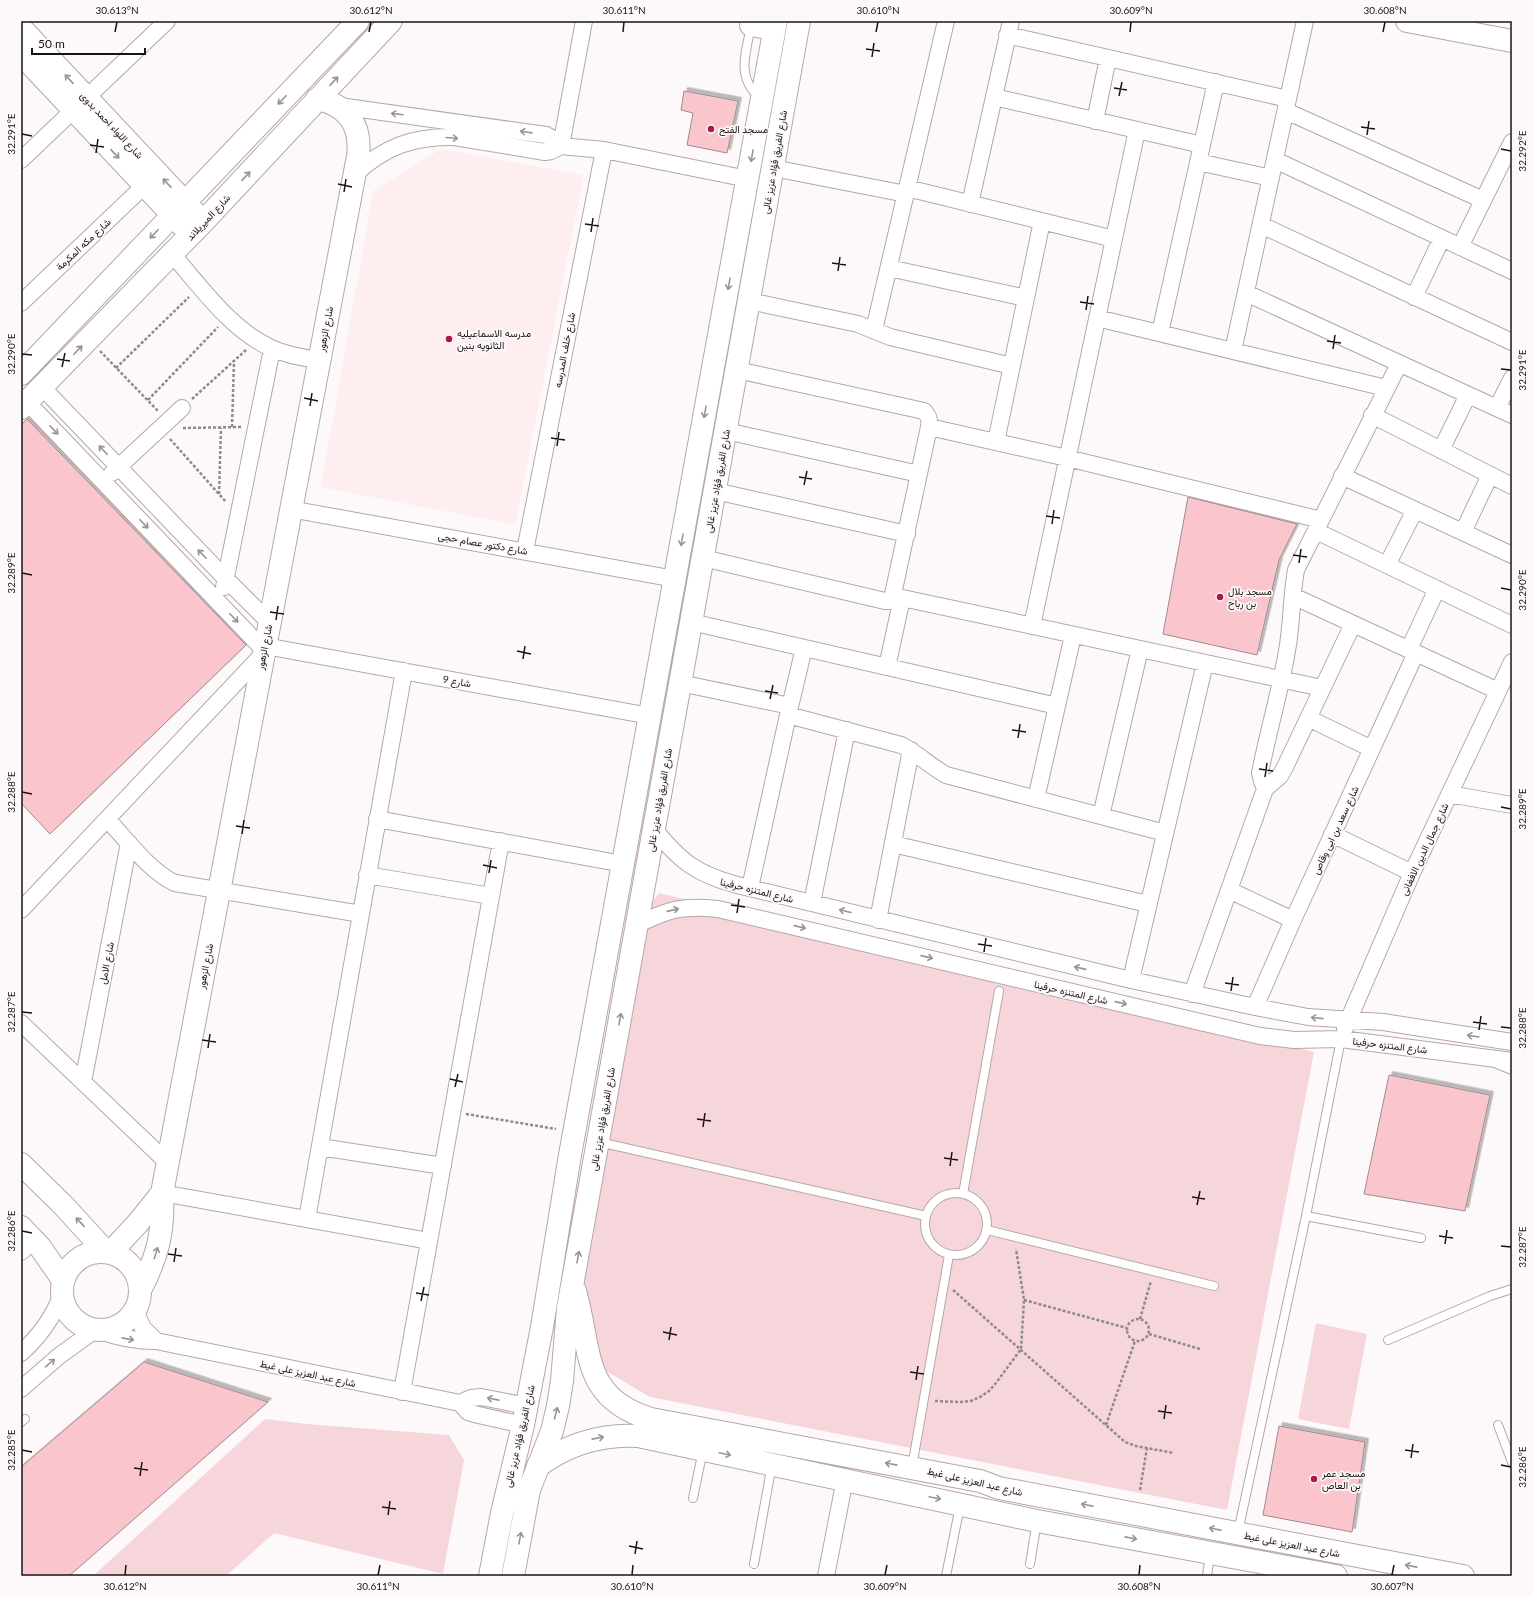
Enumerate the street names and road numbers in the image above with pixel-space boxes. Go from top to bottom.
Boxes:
street label: شارع اللواء احمد بدوى [77,89,146,162]
street label: شارع الفريق فؤاد عزيز غالى [759,109,790,215]
street label: شارع الميريلاند [184,191,233,243]
street label: شارع مكه المكرمة [53,215,114,273]
street label: شارع الزهور [315,305,336,354]
street label: شارع خلف المدرسه [551,311,578,389]
street label: شارع الفريق فؤاد عزيز غالى [702,428,733,534]
street label: شارع دكتور عصام حجى [437,529,529,558]
street label: شارع الزهور [254,623,275,672]
street label: شارع 9 [442,673,472,690]
street label: شارع الفريق فؤاد عزيز غالى [644,747,675,853]
street label: شارع سعد بن ابى وقاص [1309,784,1362,877]
street label: شارع جمال الدين الافغانى [1397,801,1452,898]
street label: شارع المتنزه حرفينا [719,875,795,906]
street label: شارع الامل [96,941,117,985]
street label: شارع الزهور [195,942,216,991]
street label: شارع المتنزه حرفينا [1033,978,1109,1007]
street label: شارع المتنزه حرفينا [1352,1034,1428,1057]
street label: شارع الفريق فؤاد عزيز غالى [587,1066,618,1172]
street label: شارع عبد العزيز على غيط [259,1357,357,1390]
street label: شارع الفريق فؤاد عزيز غالى [501,1383,538,1489]
street label: شارع عبد العزيز على غيط [926,1464,1024,1499]
street label: شارع عبد العزيز على غيط [1243,1529,1341,1560]

